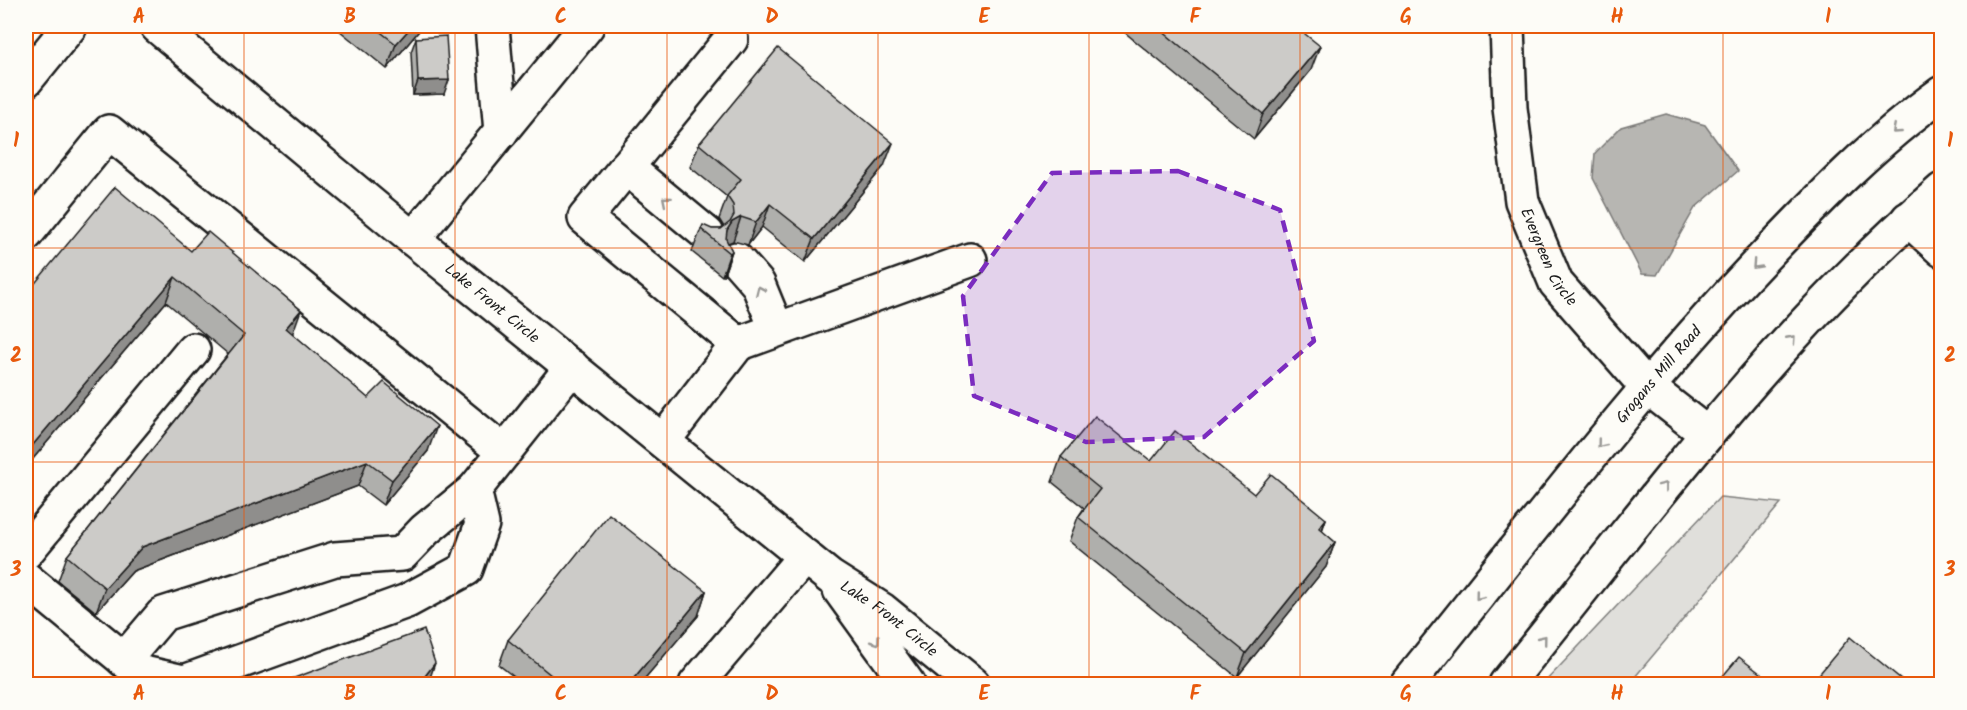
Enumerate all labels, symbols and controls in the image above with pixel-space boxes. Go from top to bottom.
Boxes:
text: A [133,2,145,34]
text: B [344,2,356,34]
text: C [555,2,567,34]
text: D [765,2,779,34]
text: E [978,2,990,34]
text: F [1190,2,1202,34]
text: G [1400,2,1412,34]
text: H [1610,2,1624,34]
text: I [1825,2,1831,34]
one-way arrow [1892,123,1903,134]
text: 1 [13,126,19,158]
text: 1 [1947,126,1953,158]
one-way arrow [662,197,673,208]
street label: Evergreen Circle [1514,204,1583,312]
street label: Lake Front Circle [439,257,545,350]
one-way arrow [1752,258,1763,269]
one-way arrow [756,286,768,297]
street label: Grogans Mill Road [1610,319,1709,429]
one-way arrow [1785,335,1796,346]
text: 2 [10,341,22,373]
text: 2 [1944,341,1956,373]
one-way arrow [1597,437,1608,448]
one-way arrow [1656,482,1667,493]
text: 3 [10,555,22,587]
text: 3 [1944,555,1956,587]
street label: Lake Front Circle [835,574,943,663]
one-way arrow [1475,589,1486,600]
one-way arrow [869,635,880,646]
one-way arrow [1536,635,1547,646]
text: A [133,679,145,710]
text: B [344,679,356,710]
text: C [555,679,567,710]
text: D [765,679,779,710]
text: E [978,679,990,710]
text: F [1190,679,1202,710]
text: G [1400,679,1412,710]
text: H [1610,679,1624,710]
text: I [1825,679,1831,710]

